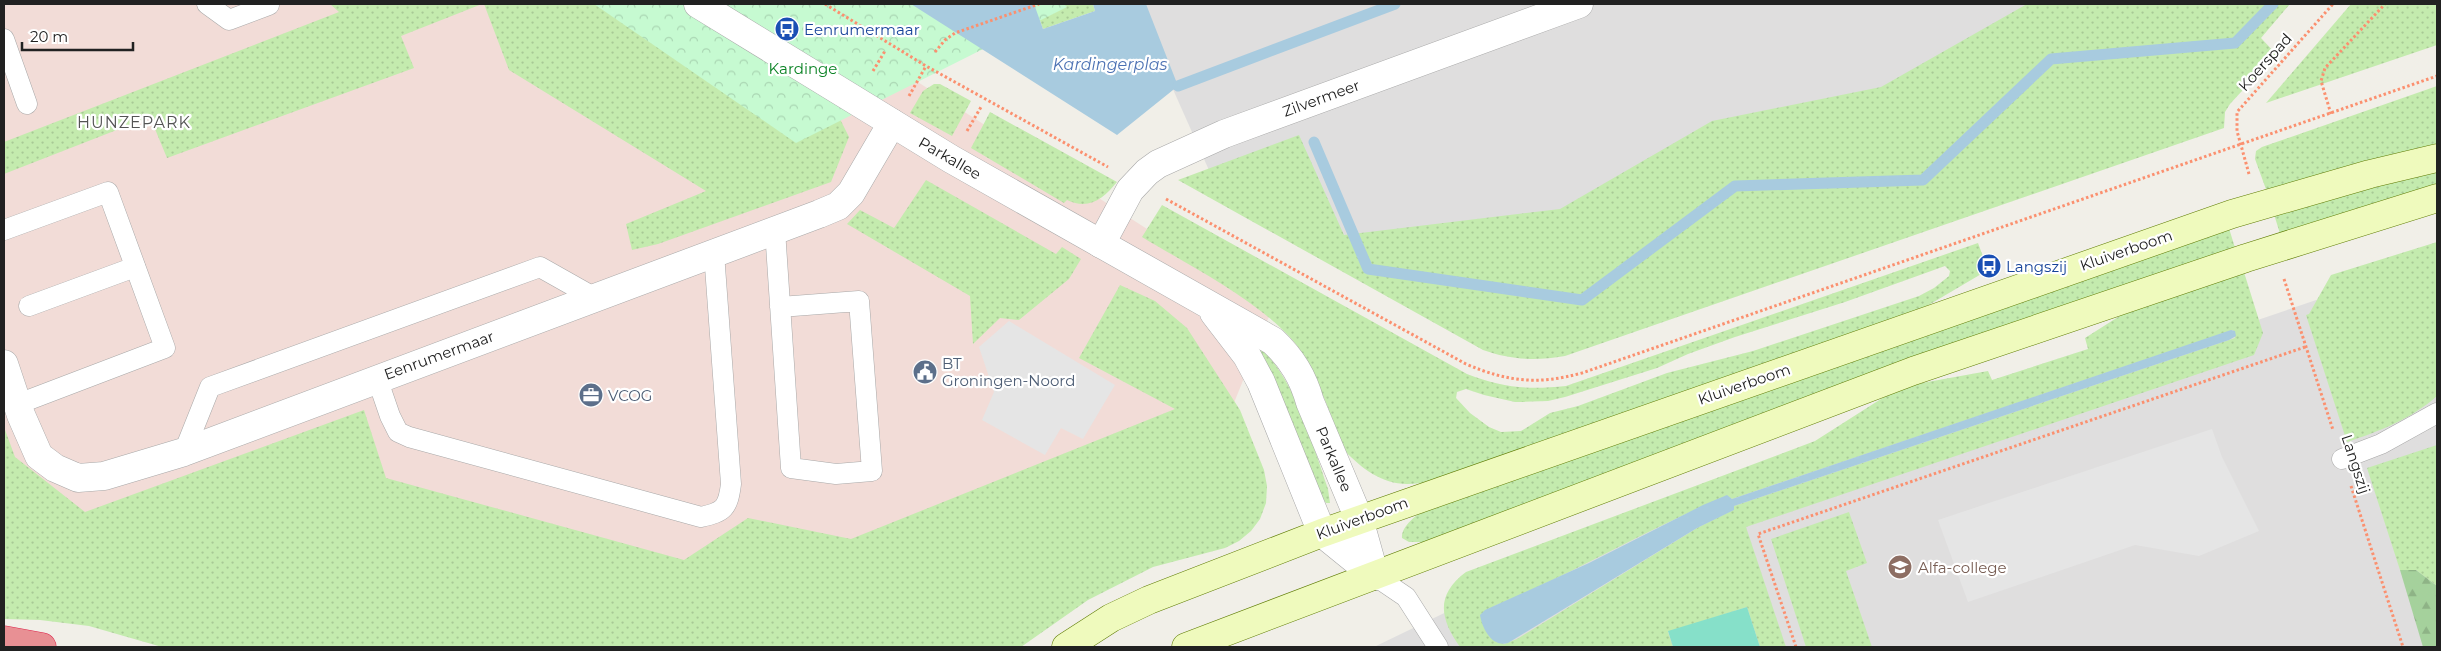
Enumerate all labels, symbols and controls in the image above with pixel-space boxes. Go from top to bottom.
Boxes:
bus stop icon: Eenrumermaar [774,16,800,42]
scale bar [22,20,134,52]
place label: Eenrumermaar [804,20,920,39]
text: 20 m [30,27,68,46]
street label: Koerspad [2234,29,2296,95]
water label: Kardingerplas [1053,55,1168,74]
park label: Kardinge [769,59,837,78]
street label: Zilvermeer [1280,75,1362,121]
district label: HUNZEPARK [77,113,191,132]
street label: Parkallee [915,132,985,184]
street label: Kluiverboom [2077,225,2175,275]
bus stop icon: Langszij [1976,253,2002,279]
place label: Langszij [2006,257,2067,276]
street label: Eenrumermaar [381,326,497,384]
place label: BT Groningen-Noord [942,354,1075,390]
public building icon: BT Groningen-Noord [912,359,938,385]
street label: Kluiverboom [1695,359,1793,409]
office icon: VCOG [578,382,604,408]
place label: VCOG [608,386,652,405]
street label: Parkallee [1312,423,1356,495]
street label: Langszij [2338,432,2374,496]
street label: Kluiverboom [1313,493,1411,543]
school or university icon: Alfa-college [1887,554,1913,580]
place label: Alfa-college [1918,558,2007,577]

